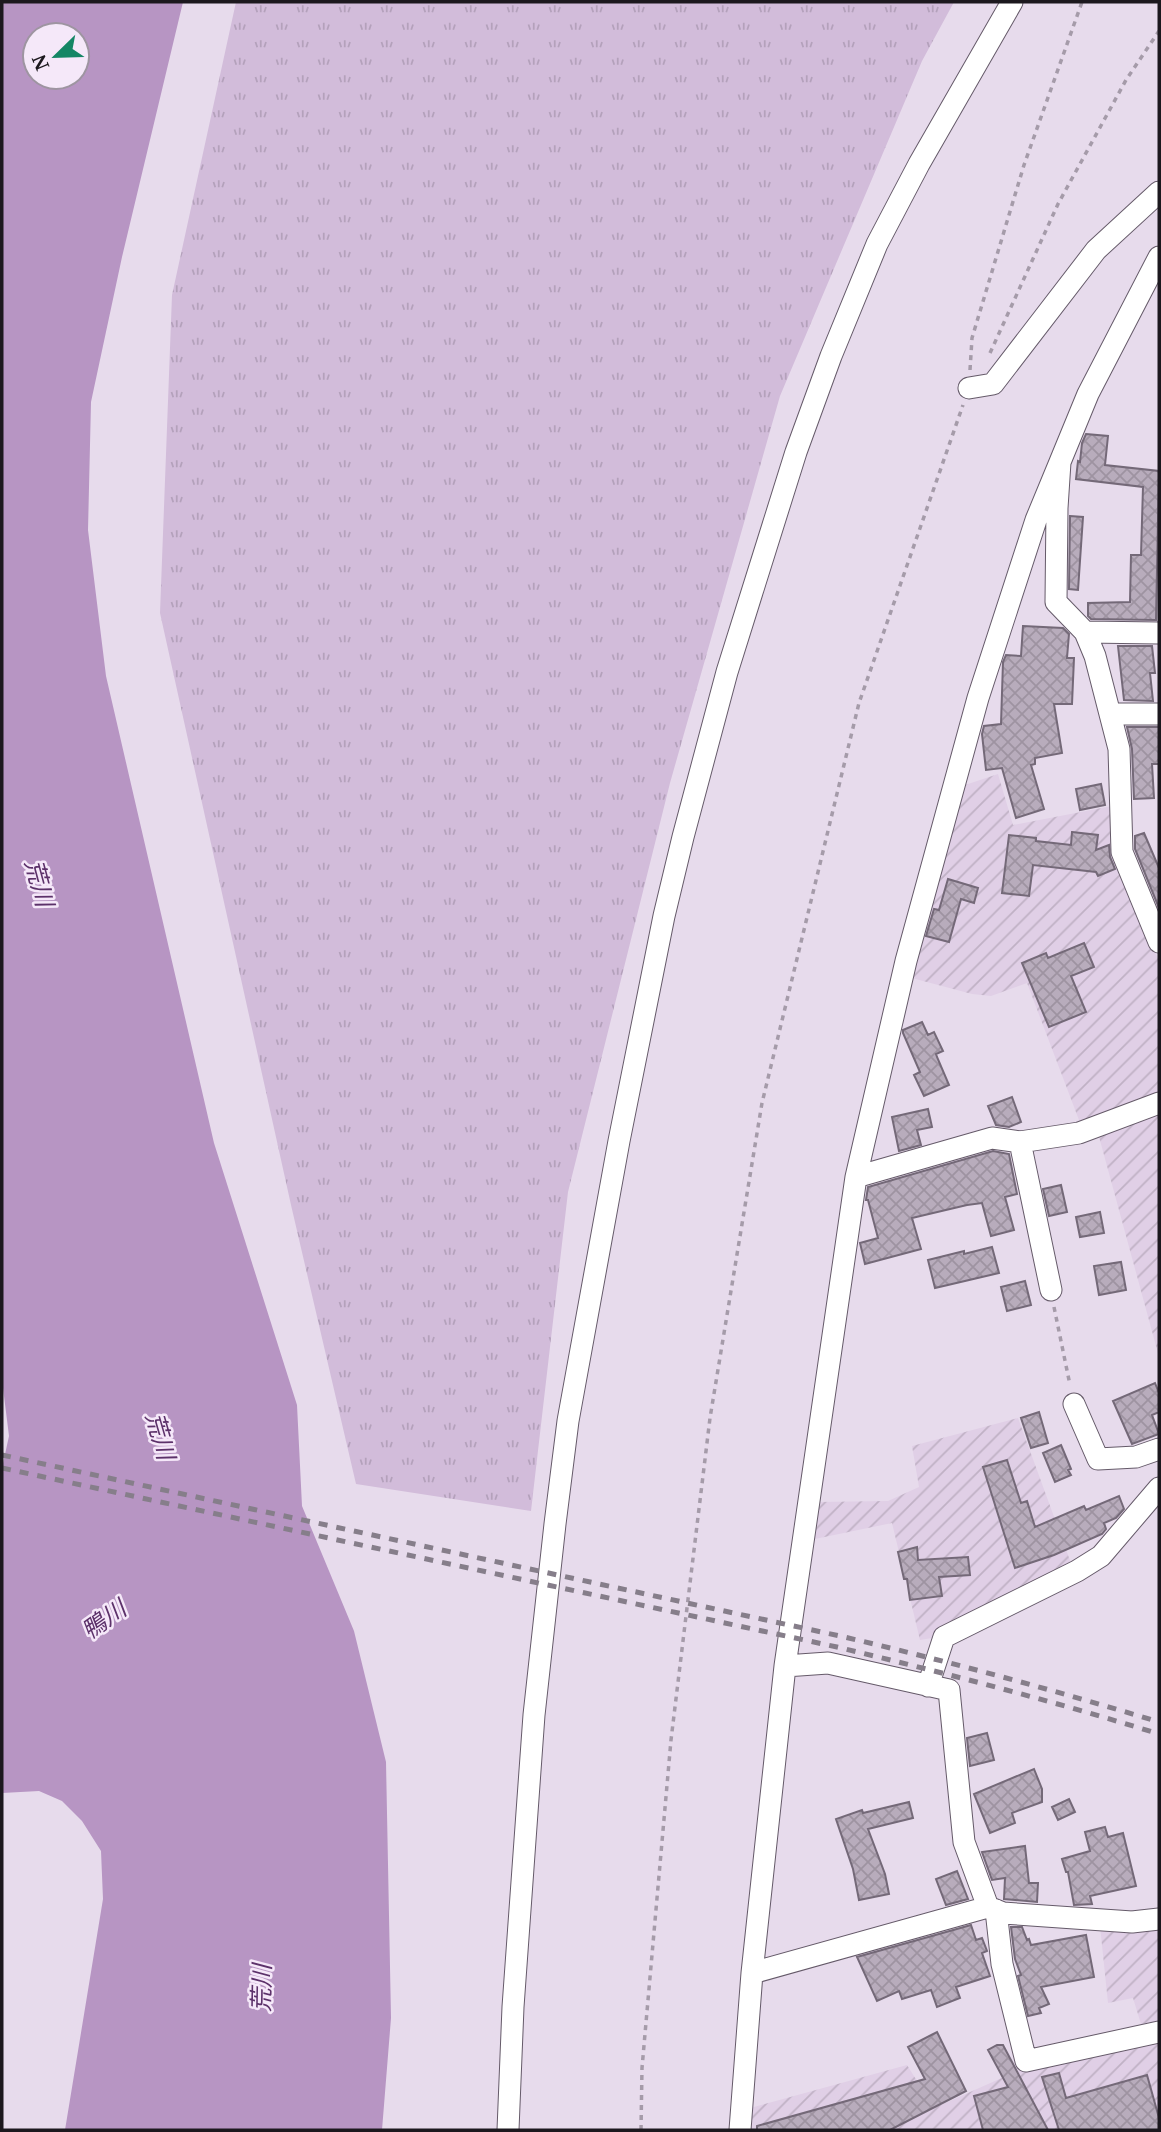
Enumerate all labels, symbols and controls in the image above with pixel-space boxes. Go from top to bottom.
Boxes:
north arrow [21,21,91,91]
text: N [25,51,55,75]
water label: 荒川 [18,855,63,913]
water label: 荒川 [139,1408,185,1466]
water label: 鴨川 [74,1590,135,1646]
water label: 荒川 [244,1961,277,2012]

